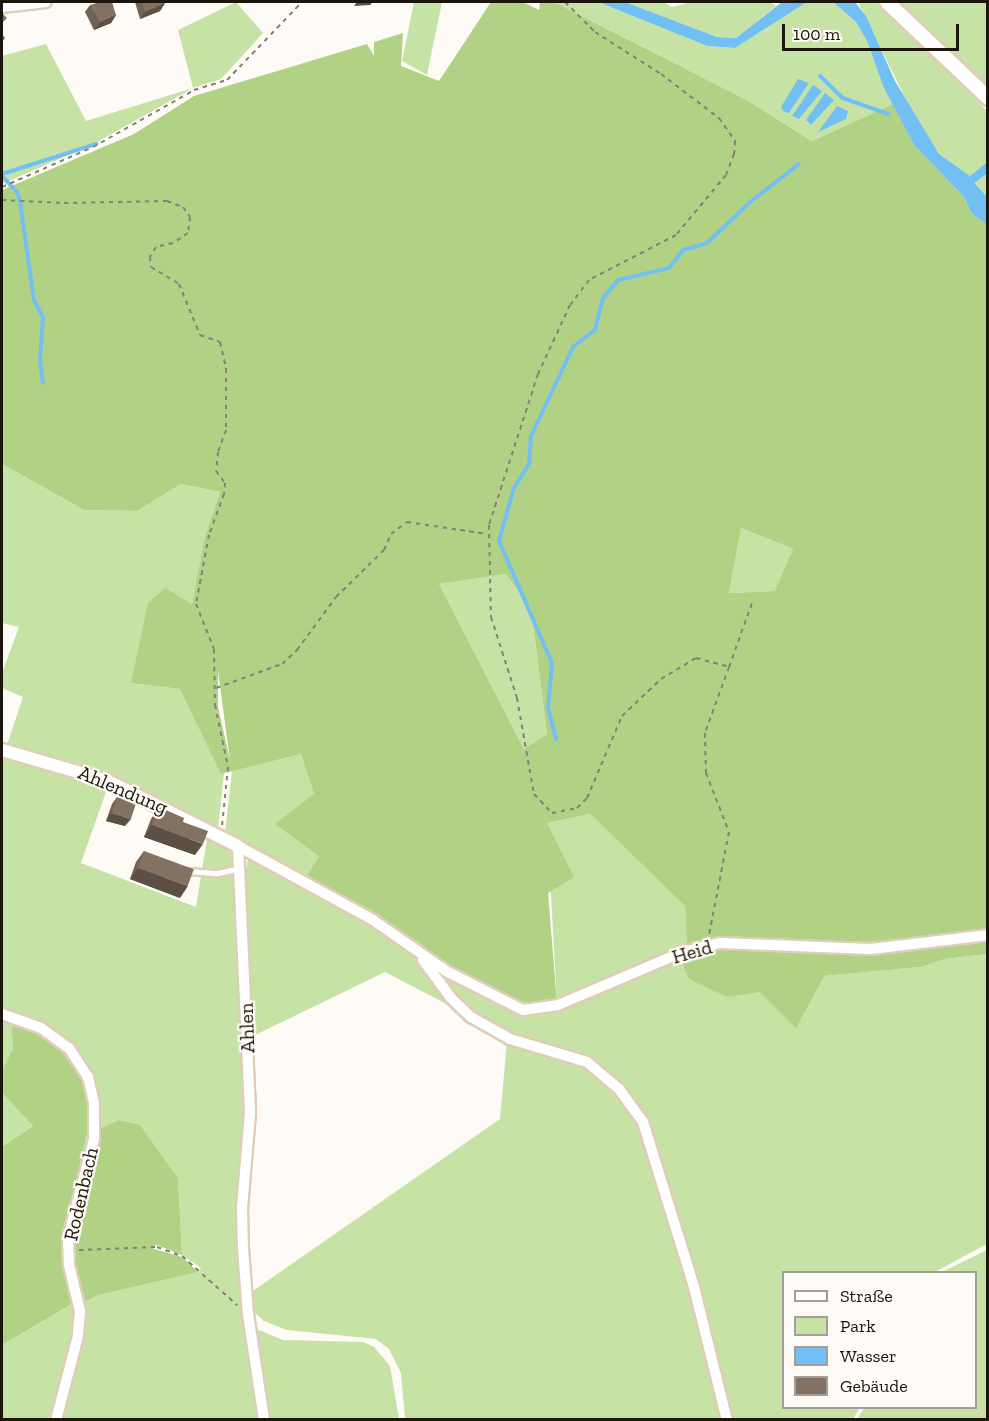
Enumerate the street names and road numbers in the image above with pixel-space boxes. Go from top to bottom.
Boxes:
street label: Ahlendung [75,760,171,820]
street label: Heid [669,935,715,969]
street label: Ahlen [234,1002,260,1054]
street label: Rodenbach [59,1145,103,1243]

